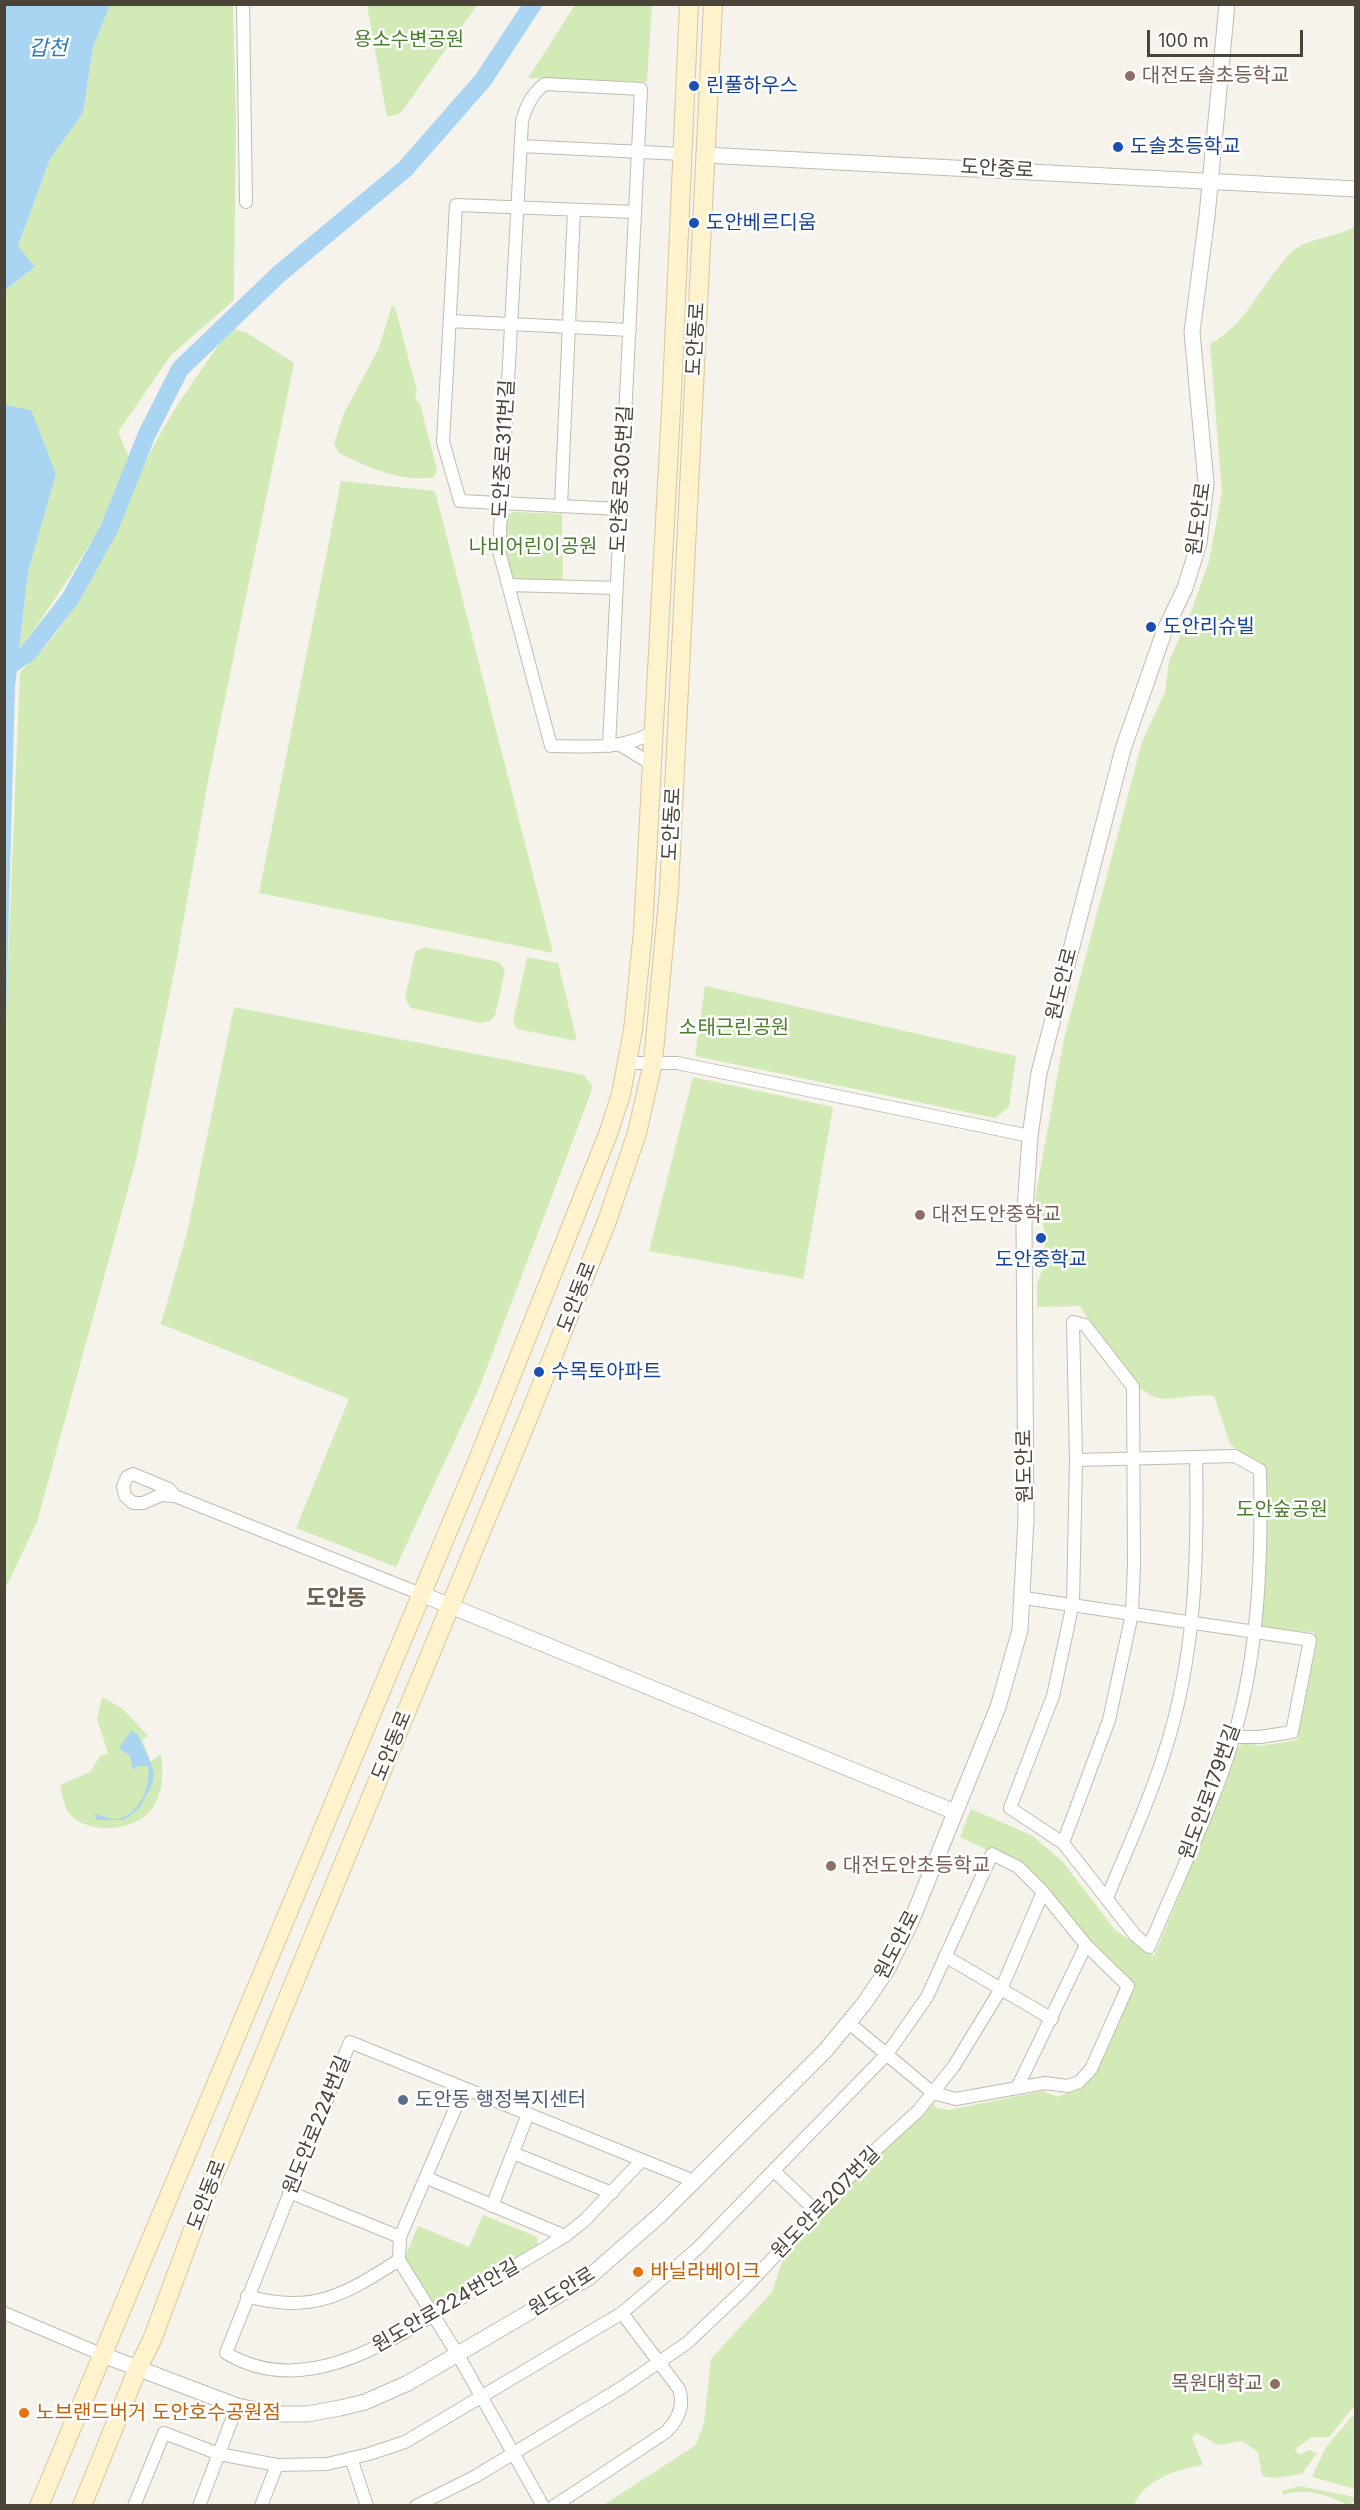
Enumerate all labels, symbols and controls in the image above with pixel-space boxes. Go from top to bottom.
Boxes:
scale bar [1150,18,1306,56]
park label: 용소수변공원 [354,28,464,52]
text: 100 m [1158,30,1209,51]
water label: 갑천 [29,36,67,62]
place label: 대전도솔초등학교 [1142,64,1289,88]
marker: 대전도솔초등학교 [1123,69,1137,83]
place label: 린풀하우스 [706,74,798,98]
marker: 린풀하우스 [687,79,701,93]
place label: 도솔초등학교 [1130,135,1240,159]
marker: 도솔초등학교 [1111,140,1125,154]
street label: 도안중로 [960,155,1034,183]
place label: 도안베르디움 [706,211,816,235]
marker: 도안베르디움 [687,216,701,230]
street label: 도안동로 [682,302,710,376]
street label: 도안중로311번길 [488,379,520,519]
street label: 도안중로305번길 [606,405,638,553]
street label: 원도안로 [1182,481,1216,557]
park label: 나비어린이공원 [469,535,597,559]
place label: 도안리슈빌 [1163,615,1255,639]
marker: 도안리슈빌 [1144,620,1158,634]
street label: 도안동로 [658,787,686,861]
street label: 원도안로 [1041,945,1083,1023]
park label: 소태근린공원 [679,1016,789,1040]
place label: 대전도안중학교 [932,1203,1061,1227]
marker: 대전도안중학교 [913,1208,927,1222]
marker: 도안중학교 [1034,1231,1048,1245]
place label: 도안중학교 [995,1248,1087,1272]
street label: 도안동로 [553,1258,601,1336]
place label: 수목토아파트 [551,1360,661,1384]
marker: 수목토아파트 [532,1365,546,1379]
street label: 원도안로 [1012,1429,1038,1503]
park label: 도안숲공원 [1236,1498,1328,1522]
district label: 도안동 [306,1585,366,1611]
street label: 도안동로 [367,1707,417,1785]
street label: 원도안로179번길 [1174,1721,1246,1863]
place label: 대전도안초등학교 [843,1854,990,1878]
marker: 대전도안초등학교 [824,1859,838,1873]
street label: 원도안로 [870,1907,924,1983]
street label: 원도안로224번길 [278,2052,356,2198]
place label: 도안동 행정복지센터 [415,2088,586,2112]
marker: 도안동 행정복지센터 [396,2093,410,2107]
street label: 원도안로207번길 [767,2142,885,2264]
street label: 도안동로 [183,2156,231,2234]
street label: 원도안로224번안길 [368,2254,524,2358]
place label: 바닐라베이크 [650,2260,760,2284]
street label: 원도안로 [524,2262,600,2322]
marker: 바닐라베이크 [631,2265,645,2279]
place label: 목원대학교 [1171,2372,1263,2396]
marker: 목원대학교 [1268,2377,1282,2391]
place label: 노브랜드버거 도안호수공원점 [36,2401,281,2425]
marker: 노브랜드버거 도안호수공원점 [17,2406,31,2420]

